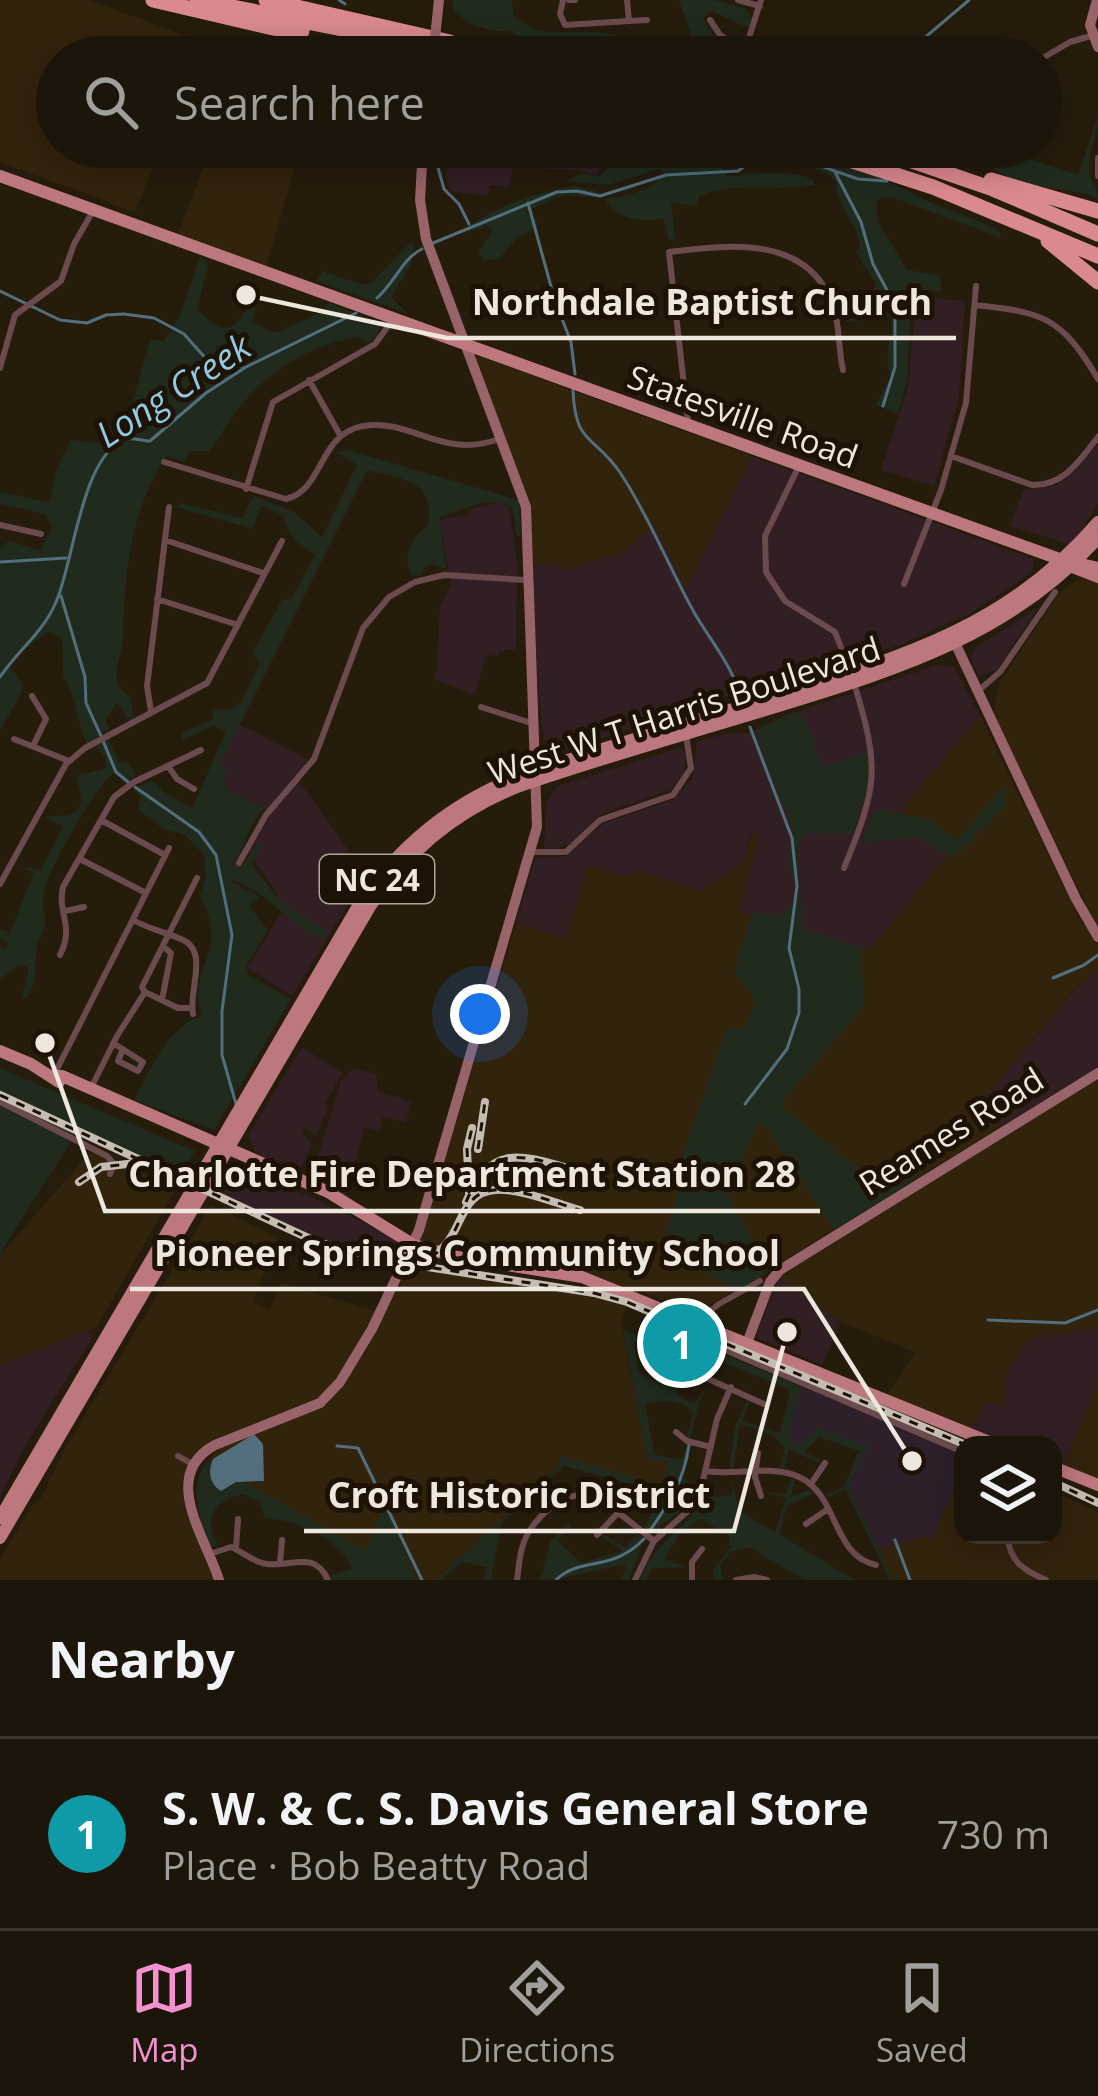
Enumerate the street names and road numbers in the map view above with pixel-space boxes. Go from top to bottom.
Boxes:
street label: Statesville Road [622,354,864,478]
street label: West W T Harris Boulevard [482,625,886,795]
road number: NC 24 [320,855,434,903]
street label: Reames Road [850,1056,1052,1206]

